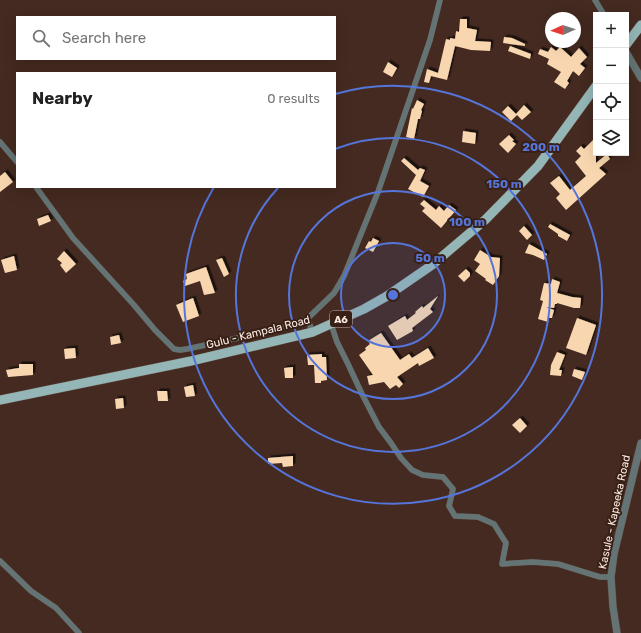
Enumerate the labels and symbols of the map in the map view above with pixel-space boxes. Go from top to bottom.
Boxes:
north arrow [545,12,581,48]
text: 200 m [522,140,560,154]
text: 150 m [486,177,522,191]
text: 100 m [449,215,485,229]
text: 50 m [415,251,445,265]
centre of rings [386,288,400,302]
road number: A6 [330,311,352,327]
street label: Gulu - Kampala Road [205,313,311,352]
street label: Kasule - Kapeeka Road [596,454,633,570]

